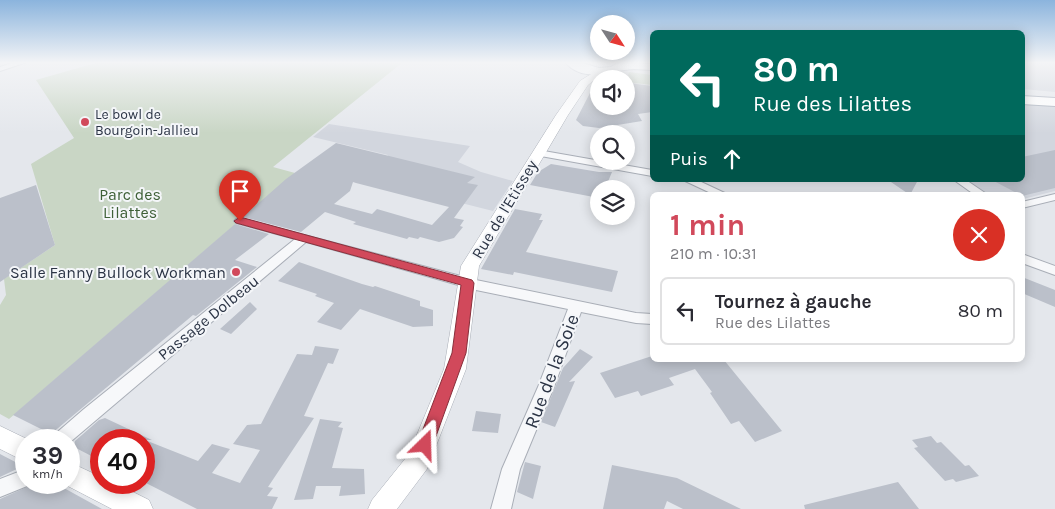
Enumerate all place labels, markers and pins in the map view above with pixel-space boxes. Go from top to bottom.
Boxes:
place label: Le bowl de Bourgoin-Jallieu [95,106,199,139]
marker: Le bowl de Bourgoin-Jallieu [79,116,91,128]
pin [219,170,261,221]
place label: Salle Fanny Bullock Workman [10,263,226,282]
marker: Salle Fanny Bullock Workman [230,266,242,278]

